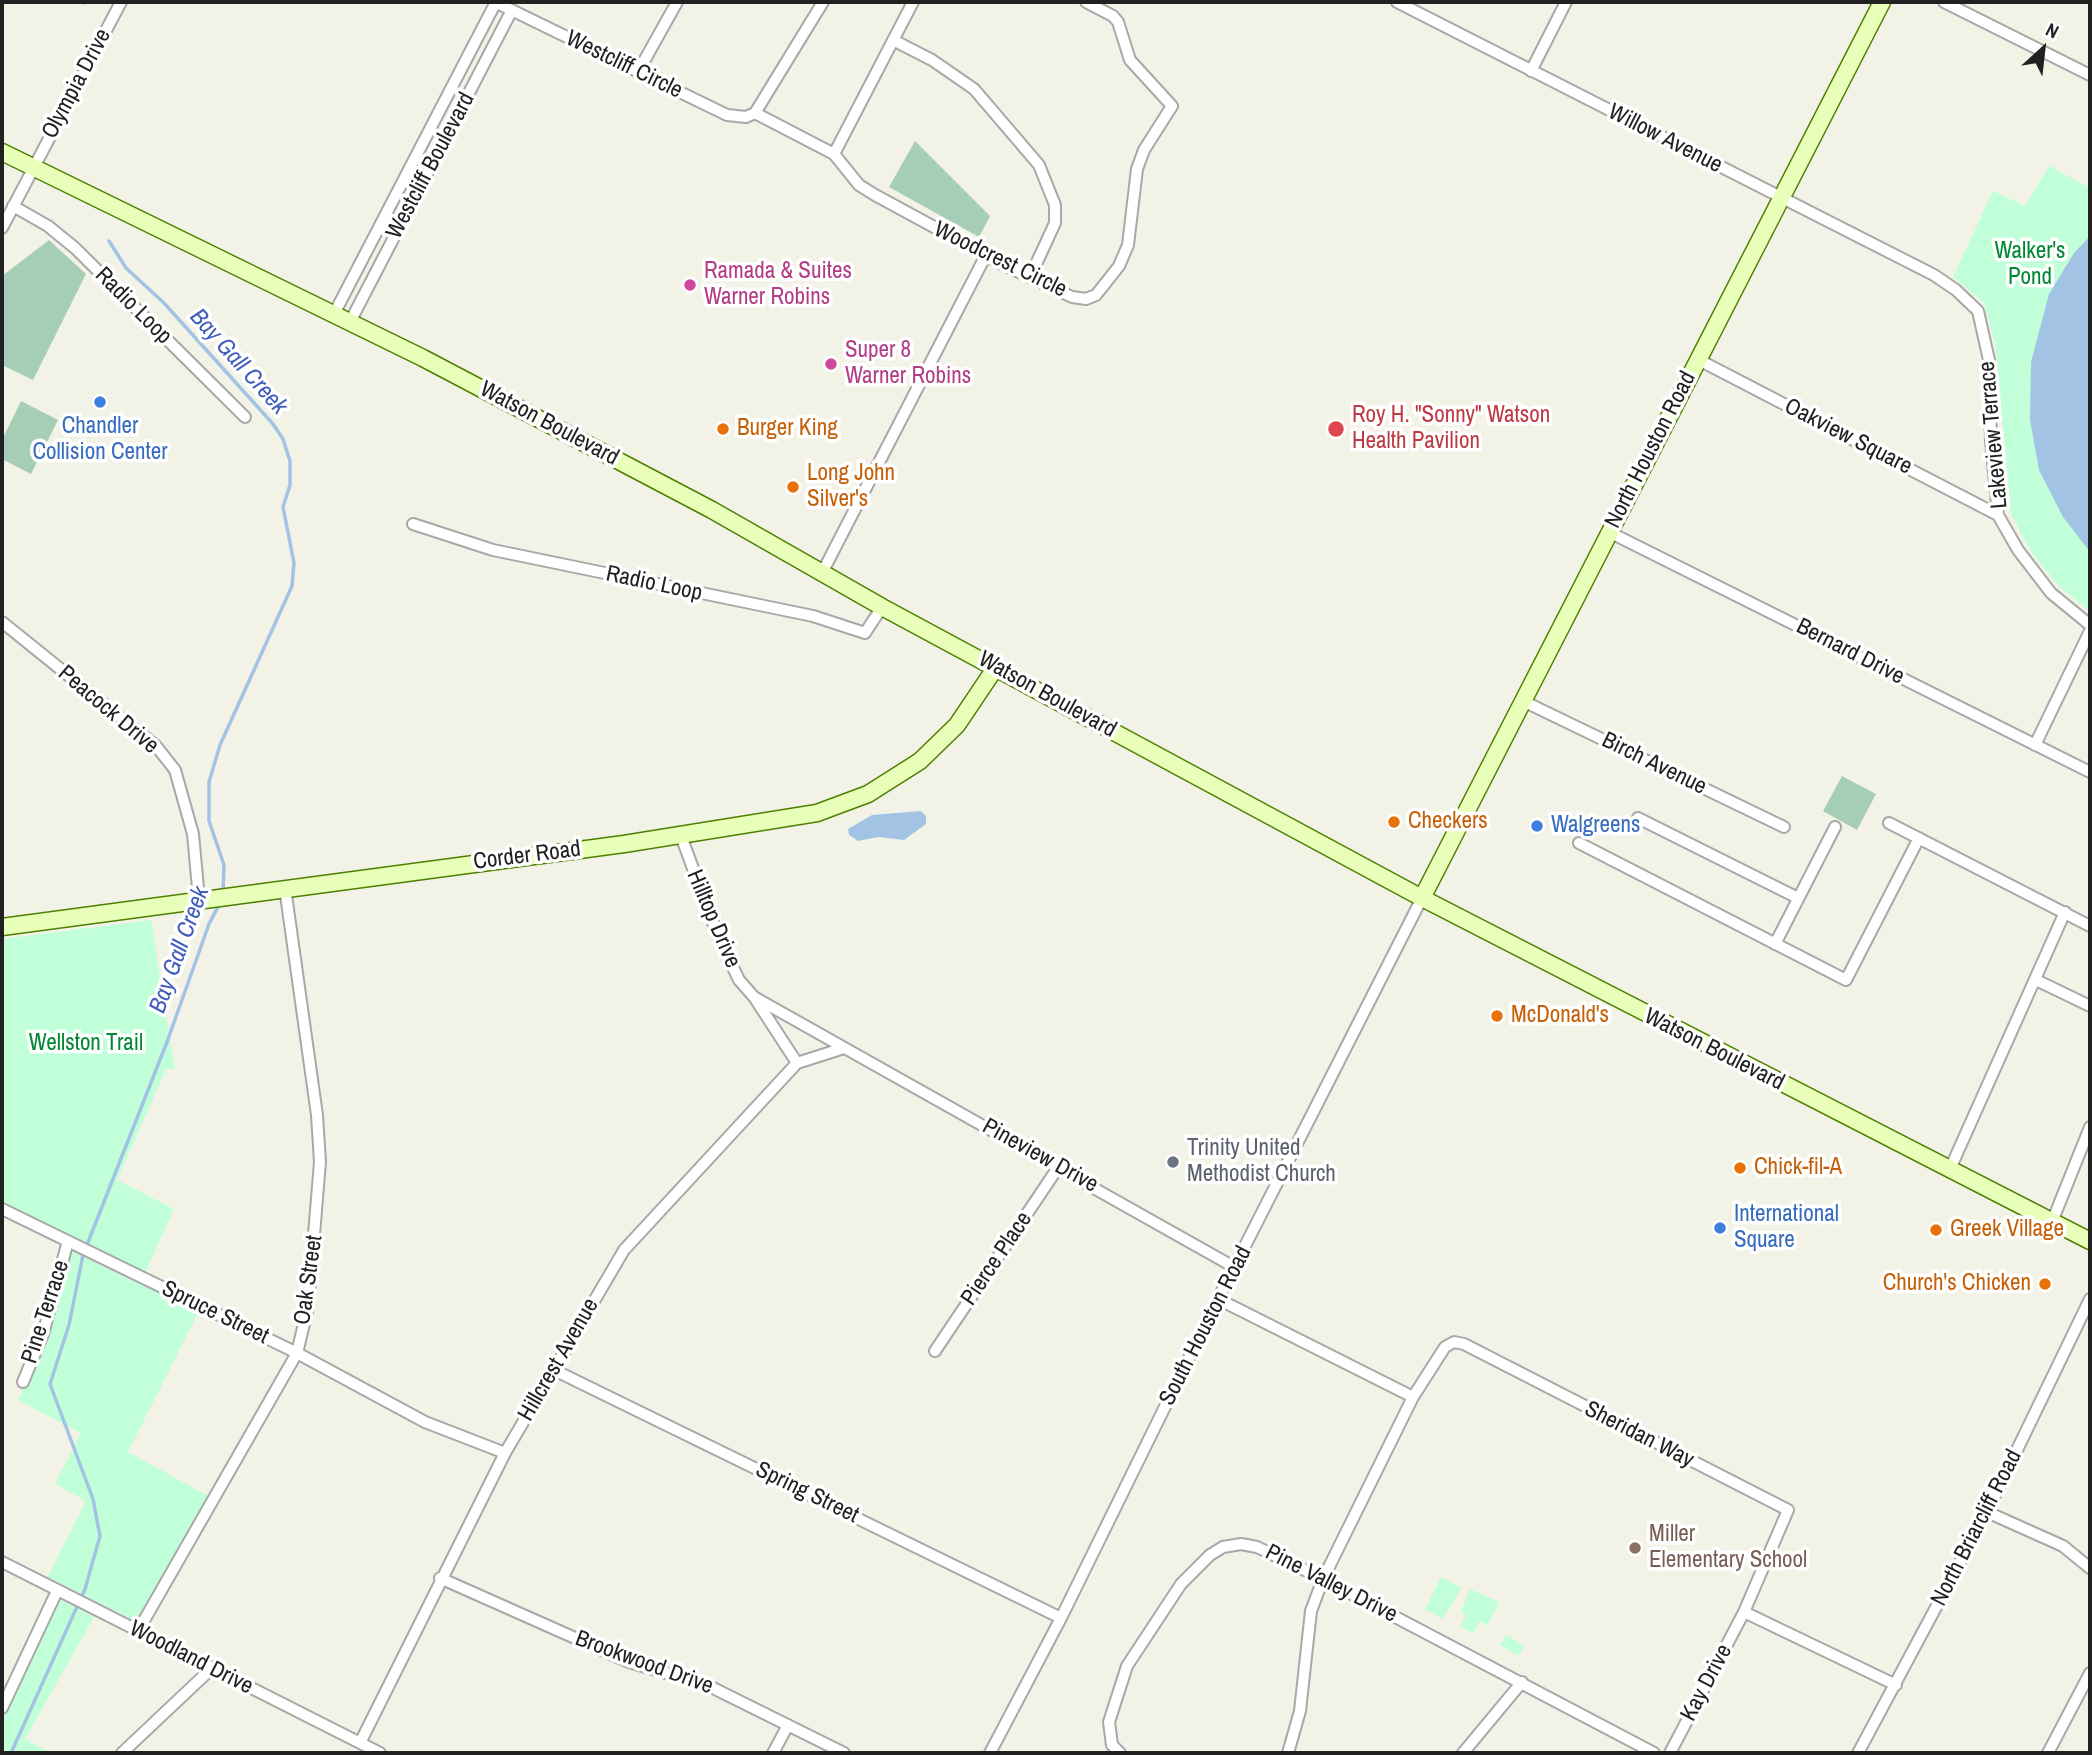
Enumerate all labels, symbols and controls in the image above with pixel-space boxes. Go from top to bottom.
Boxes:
north arrow [2008,14,2078,84]
text: N [2042,16,2063,44]
street label: Olympia Drive [37,24,117,144]
street label: Westcliff Circle [561,25,687,105]
street label: Westcliff Boulevard [381,88,481,244]
street label: Willow Avenue [1603,98,1727,180]
street label: Woodcrest Circle [929,216,1071,304]
park label: Walker's Pond [1994,238,2066,292]
place label: Ramada & Suites Warner Robins [704,258,852,312]
street label: Radio Loop [89,262,177,350]
marker: Ramada & Suites Warner Robins [682,277,698,293]
water label: Bay Gall Creek [183,303,293,421]
place label: Super 8 Warner Robins [845,337,971,391]
marker: Super 8 Warner Robins [823,356,839,372]
street label: Lakeview Terrace [1974,360,2014,510]
street label: North Houston Road [1600,367,1702,533]
street label: Watson Boulevard [475,376,623,472]
street label: Oakview Square [1780,393,1916,481]
marker: Chandler Collision Center [92,394,108,410]
place label: Roy H. "Sonny" Watson Health Pavilion [1352,402,1550,456]
place label: Chandler Collision Center [32,413,168,467]
place label: Burger King [737,415,838,443]
marker: Roy H. "Sonny" Watson Health Pavilion [1326,419,1346,439]
marker: Burger King [715,421,731,437]
place label: Long John Silver's [807,460,895,514]
marker: Long John Silver's [785,479,801,495]
street label: Radio Loop [603,560,705,608]
street label: Bernard Drive [1791,613,1909,691]
street label: Watson Boulevard [973,646,1121,744]
street label: Peacock Drive [52,660,164,760]
street label: Birch Avenue [1597,727,1711,801]
place label: Checkers [1408,808,1488,836]
place label: Walgreens [1551,812,1640,840]
marker: Checkers [1386,814,1402,830]
marker: Walgreens [1529,818,1545,834]
street label: Corder Road [472,836,582,876]
street label: Hilltop Drive [680,866,746,972]
water label: Bay Gall Creek [144,883,216,1017]
place label: McDonald's [1511,1002,1609,1030]
street label: Watson Boulevard [1639,1003,1789,1097]
marker: McDonald's [1489,1008,1505,1024]
park label: Wellston Trail [29,1030,143,1058]
street label: Pineview Drive [977,1113,1103,1199]
place label: Trinity United Methodist Church [1187,1135,1336,1189]
marker: Trinity United Methodist Church [1165,1154,1181,1170]
place label: Chick-fil-A [1754,1154,1842,1182]
marker: Chick-fil-A [1732,1160,1748,1176]
place label: International Square [1734,1201,1839,1255]
street label: Pierce Place [956,1207,1038,1311]
place label: Greek Village [1950,1216,2064,1244]
marker: International Square [1712,1220,1728,1236]
marker: Greek Village [1928,1222,1944,1238]
street label: Oak Street [289,1233,329,1327]
street label: South Houston Road [1154,1242,1258,1410]
street label: Pine Terrace [16,1257,76,1367]
place label: Church's Chicken [1883,1270,2031,1298]
street label: Spruce Street [157,1275,273,1351]
marker: Church's Chicken [2037,1276,2053,1292]
street label: Hillcrest Avenue [513,1294,605,1426]
street label: Sheridan Way [1580,1396,1698,1474]
street label: North Briarcliff Road [1926,1445,2028,1611]
street label: Spring Street [751,1456,863,1530]
place label: Miller Elementary School [1649,1521,1807,1575]
street label: Pine Valley Drive [1260,1539,1402,1629]
marker: Miller Elementary School [1627,1540,1643,1556]
street label: Woodland Drive [125,1615,257,1701]
street label: Brookwood Drive [571,1625,717,1701]
street label: Kay Drive [1675,1640,1739,1726]

